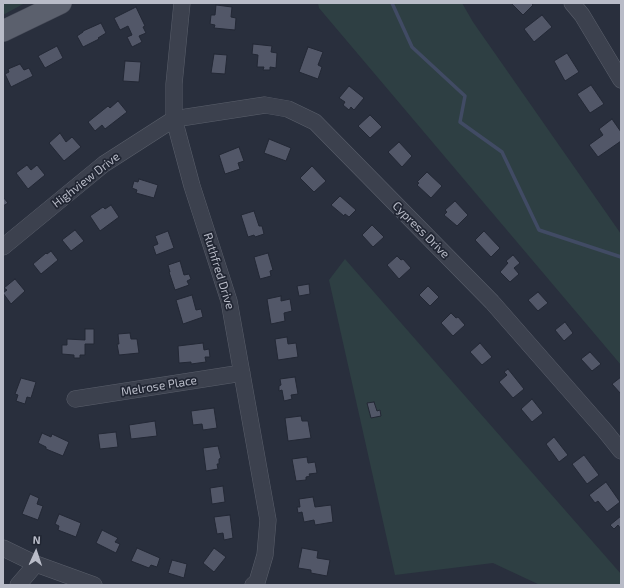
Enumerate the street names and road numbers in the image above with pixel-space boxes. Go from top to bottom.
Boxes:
street label: Highview Drive [49,149,123,211]
street label: Cypress Drive [390,199,452,261]
street label: Ruthfred Drive [200,231,238,311]
street label: Melrose Place [120,373,198,399]

